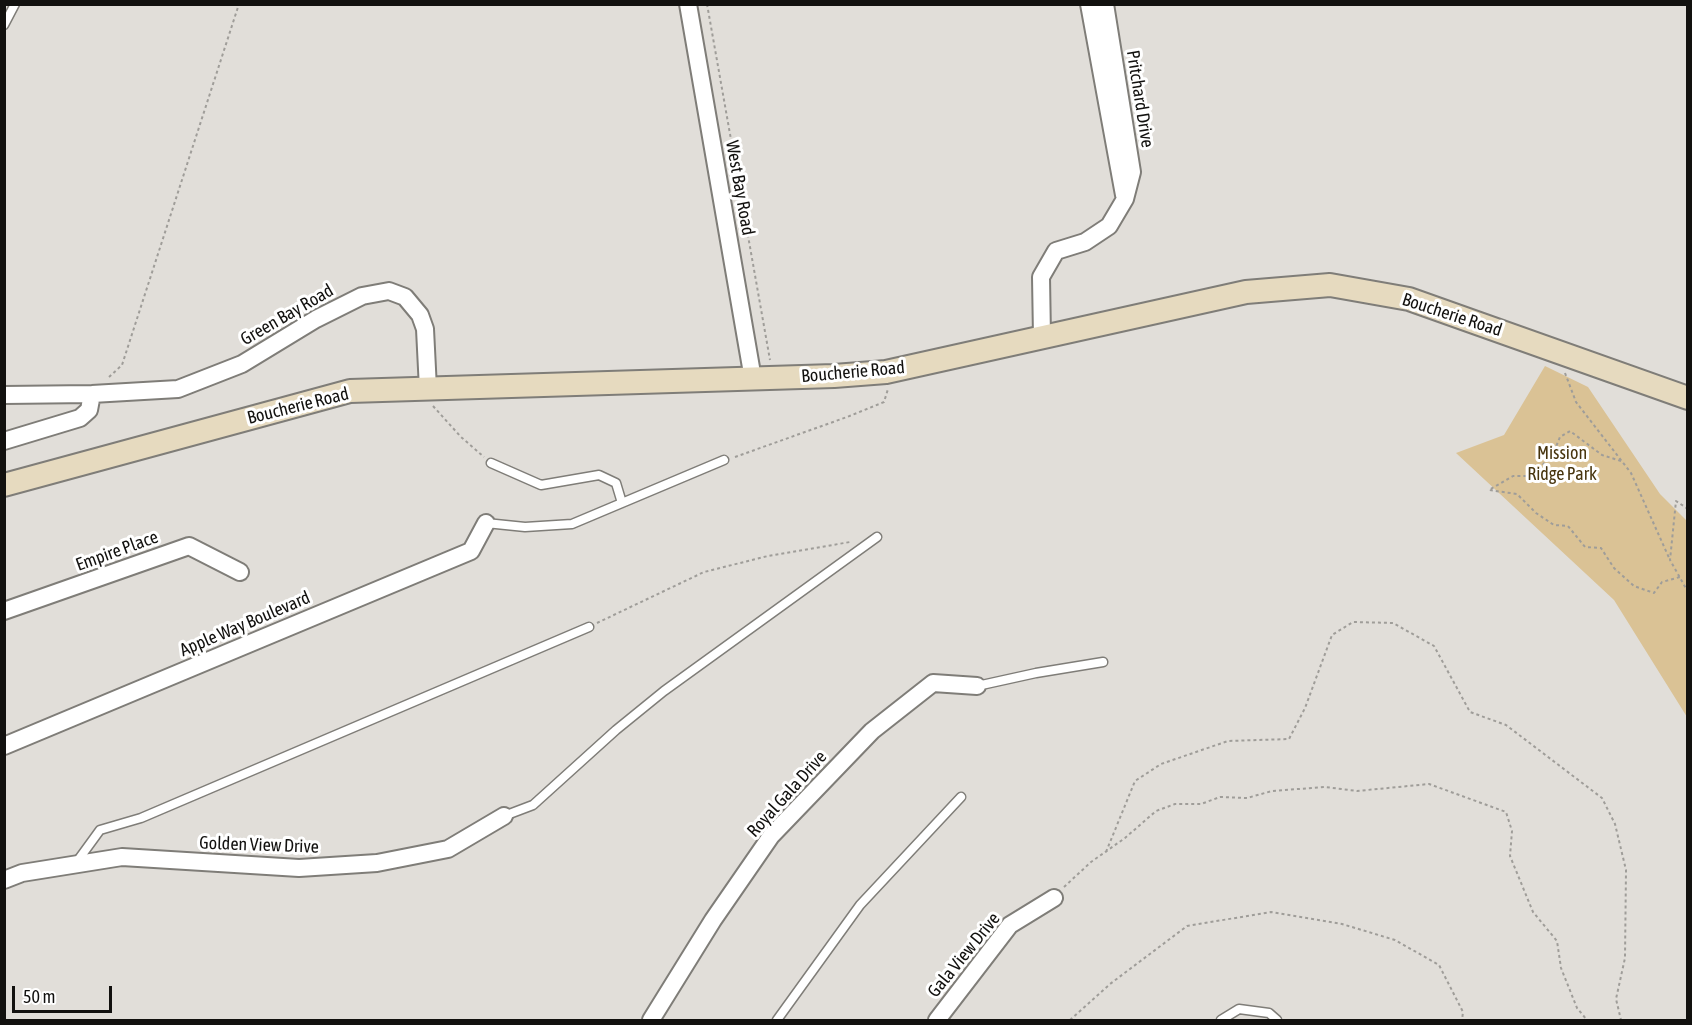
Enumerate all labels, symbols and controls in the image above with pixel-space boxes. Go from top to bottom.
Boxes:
street label: Pritchard Drive [1122,49,1158,149]
street label: West Bay Road [721,139,759,237]
street label: Green Bay Road [237,280,337,350]
street label: Boucherie Road [1399,289,1505,341]
street label: Boucherie Road [800,357,906,387]
street label: Boucherie Road [245,383,351,429]
park label: Mission Ridge Park [1527,442,1597,484]
street label: Empire Place [73,526,161,576]
street label: Apple Way Boulevard [177,587,313,661]
street label: Royal Gala Drive [743,746,831,842]
street label: Golden View Drive [199,832,319,858]
street label: Gala View Drive [923,908,1005,1002]
scale bar [15,974,116,1012]
text: 50 m [23,986,55,1007]

